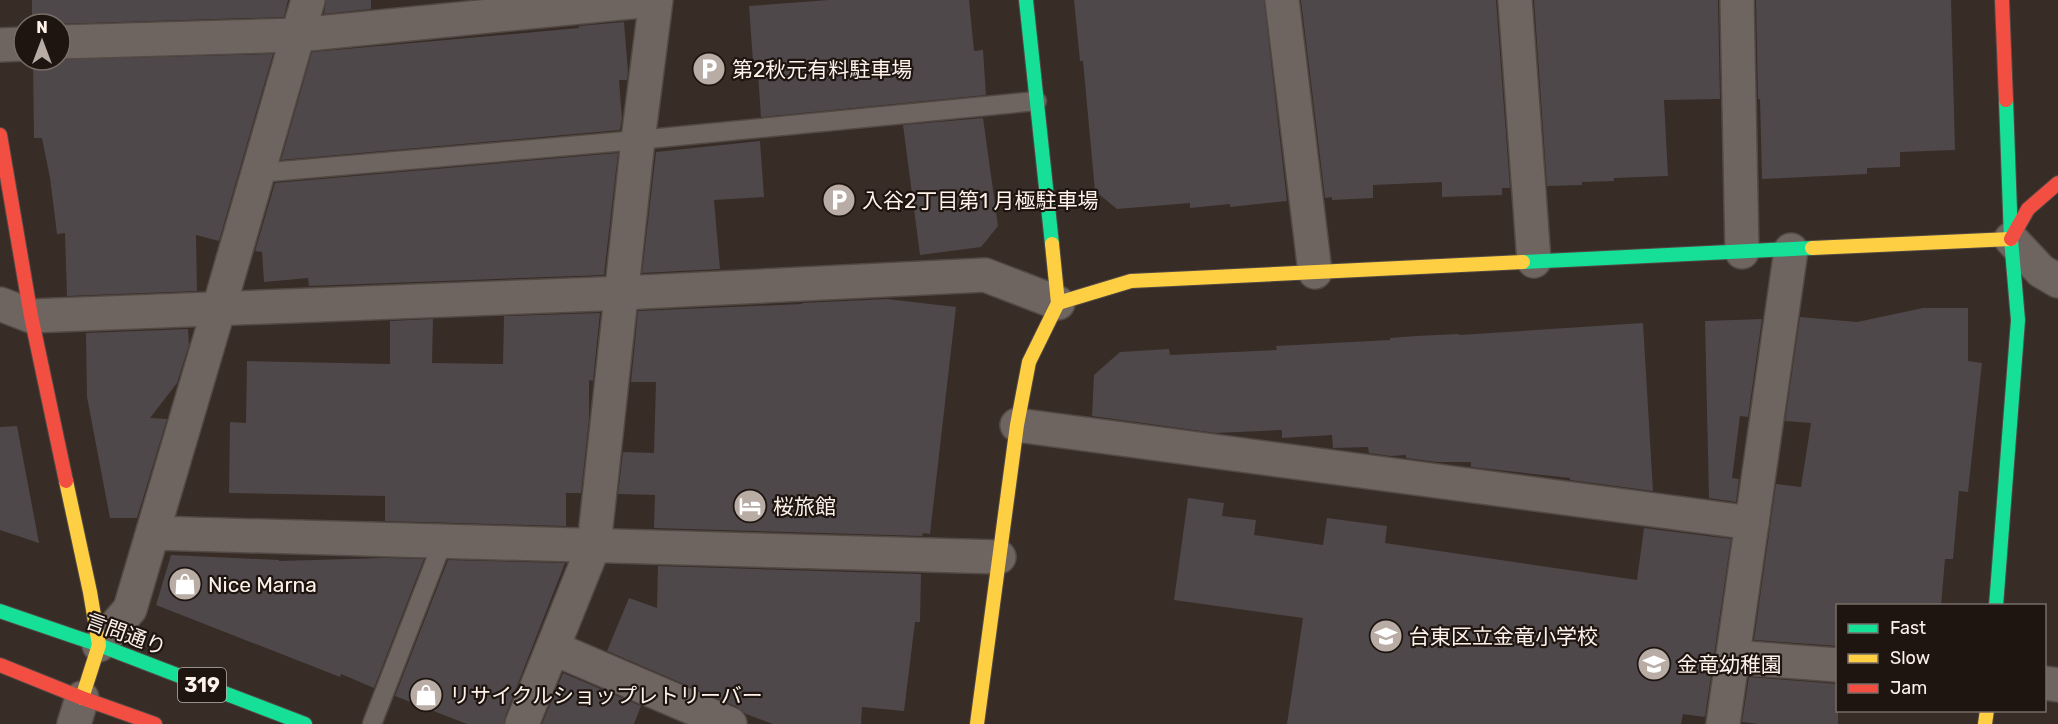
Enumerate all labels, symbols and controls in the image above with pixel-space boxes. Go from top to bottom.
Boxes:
north arrow [12,12,72,72]
text: N [36,18,48,37]
parking icon: 第2秋元有料駐車場 [691,51,727,87]
place label: 第2秋元有料駐車場 [732,57,912,82]
parking icon: 入谷2丁目第1 月極駐車場 [821,182,857,218]
place label: 入谷2丁目第1 月極駐車場 [862,188,1098,213]
hotel icon: 桜旅館 [732,488,768,524]
place label: 桜旅館 [773,494,836,519]
shop icon: Nice Marna [167,566,203,602]
place label: Nice Marna [208,572,317,597]
legend [1836,604,2046,712]
street label: 言問通り [82,608,170,660]
text: Fast [1890,617,1926,639]
school or university icon: 台東区立金竜小学校 [1368,618,1404,654]
place label: 台東区立金竜小学校 [1409,624,1598,649]
school or university icon: 金竜幼稚園 [1636,646,1672,682]
text: Slow [1890,647,1930,669]
place label: 金竜幼稚園 [1677,652,1782,677]
road number: 319 [178,668,226,702]
shop icon: リサイクルショップレトリーバー [408,677,444,713]
text: Jam [1890,677,1927,699]
place label: リサイクルショップレトリーバー [449,683,763,708]

